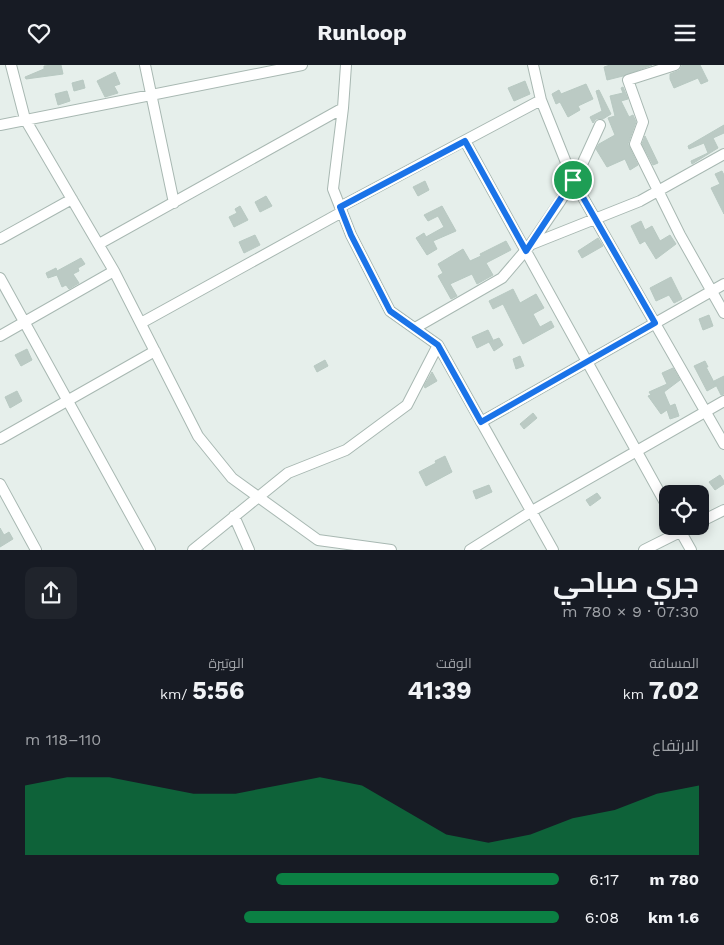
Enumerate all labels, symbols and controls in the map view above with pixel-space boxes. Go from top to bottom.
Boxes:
icon: heart [25,19,53,47]
icon: menu [671,19,699,47]
text: Runloop [317,20,407,45]
pin [552,159,594,201]
icon: arrive [559,166,587,194]
map controls [659,485,709,535]
button: locate [659,485,709,535]
text: جري صباحي [553,566,699,599]
button: share [25,567,77,619]
text: 07:30 · 9 × 780 m [562,602,699,621]
text: الوتيرة [208,655,244,671]
text: الوقت [436,655,472,671]
text: المسافة [649,655,699,671]
text: 5:56 [192,676,244,705]
text: 41:39 [408,676,472,705]
text: 7.02 [649,676,699,705]
text: /km [160,686,192,702]
text: km [623,686,649,702]
text: 110–118 m [25,730,101,749]
text: الارتفاع [652,736,699,755]
text: 6:17 [589,870,619,889]
text: 780 m [650,870,699,889]
text: 6:08 [585,908,619,927]
text: 1.6 km [648,908,699,927]

